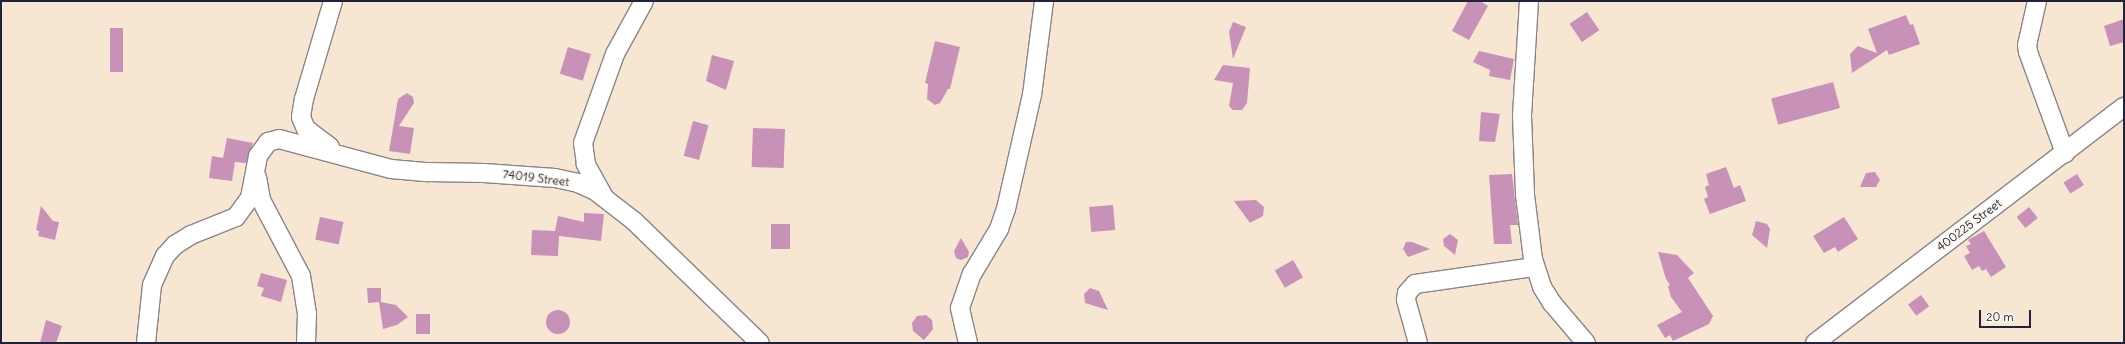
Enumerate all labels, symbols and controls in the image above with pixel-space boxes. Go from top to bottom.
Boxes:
street label: 74019 Street [502,167,570,189]
street label: 400225 Street [1934,196,2004,254]
scale bar [1981,302,2033,328]
text: 20 m [1986,309,2014,324]

